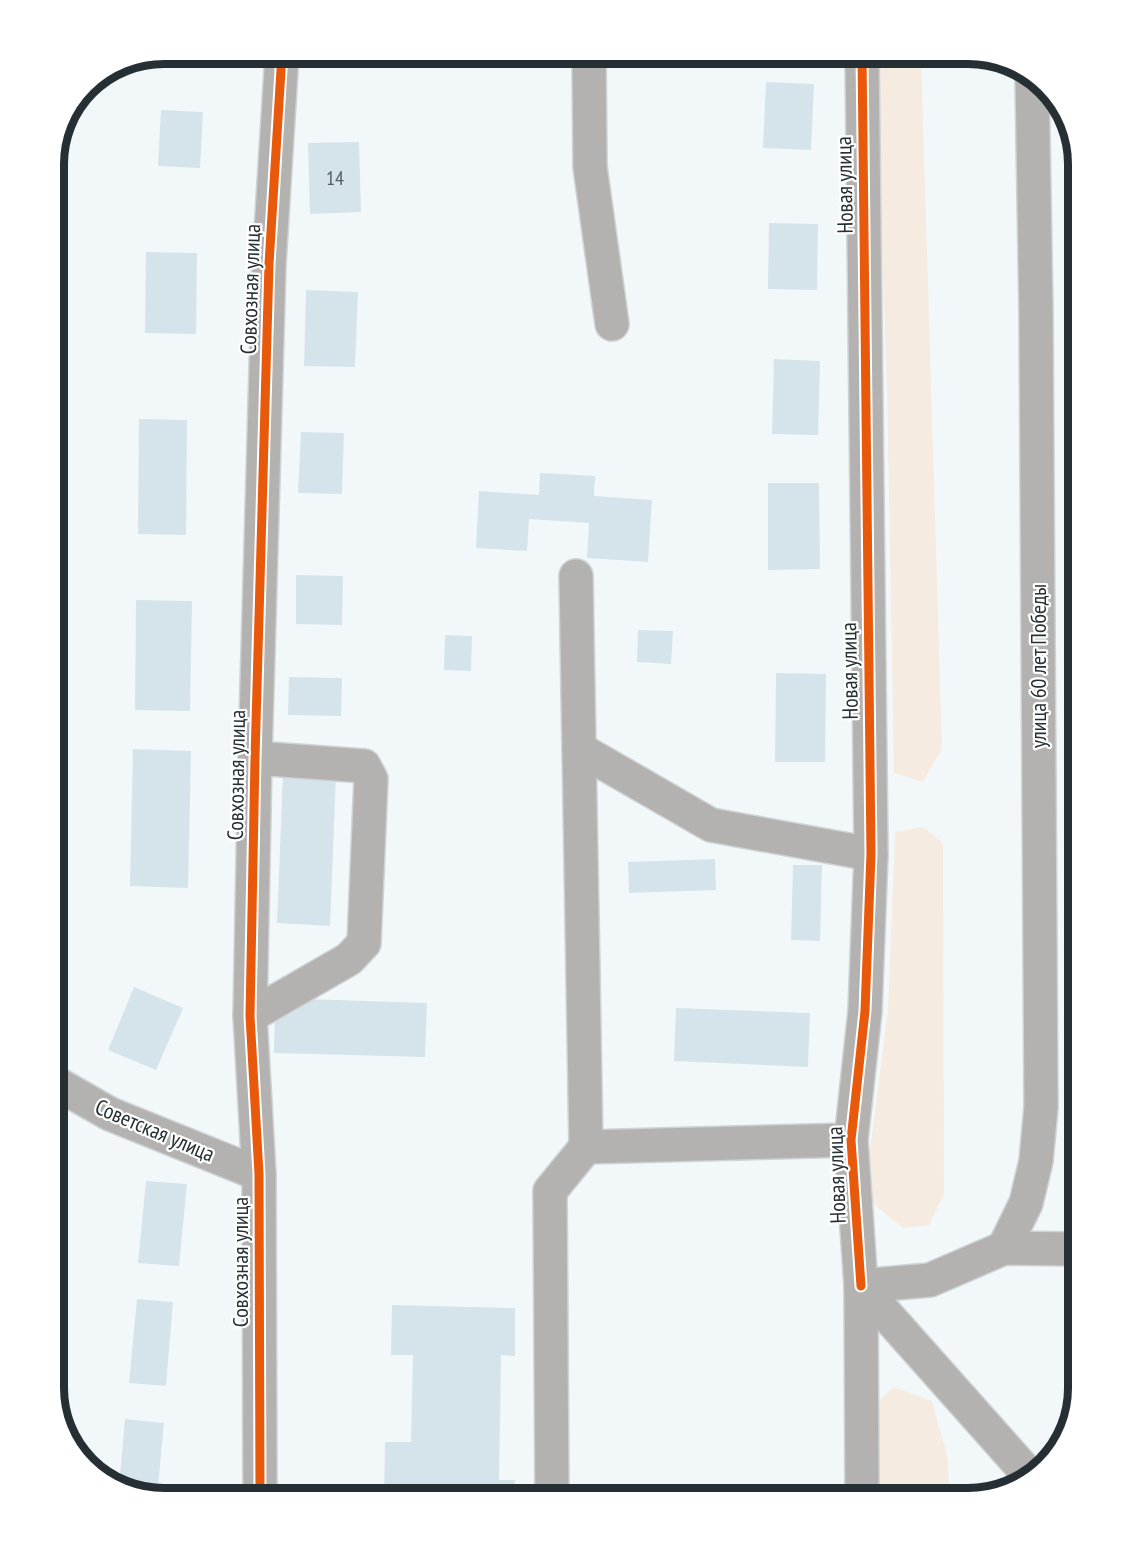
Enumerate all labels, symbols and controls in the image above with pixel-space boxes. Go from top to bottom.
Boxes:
street label: Новая улица [829,136,859,234]
house number: 14 [326,165,344,191]
street label: Совхозная улица [234,223,266,355]
street label: улица 60 лет Победы [1024,584,1052,748]
street label: Новая улица [834,622,864,720]
street label: Совхозная улица [221,710,251,840]
street label: Советская улица [91,1092,219,1168]
street label: Новая улица [820,1126,852,1224]
street label: Совхозная улица [226,1197,254,1327]

